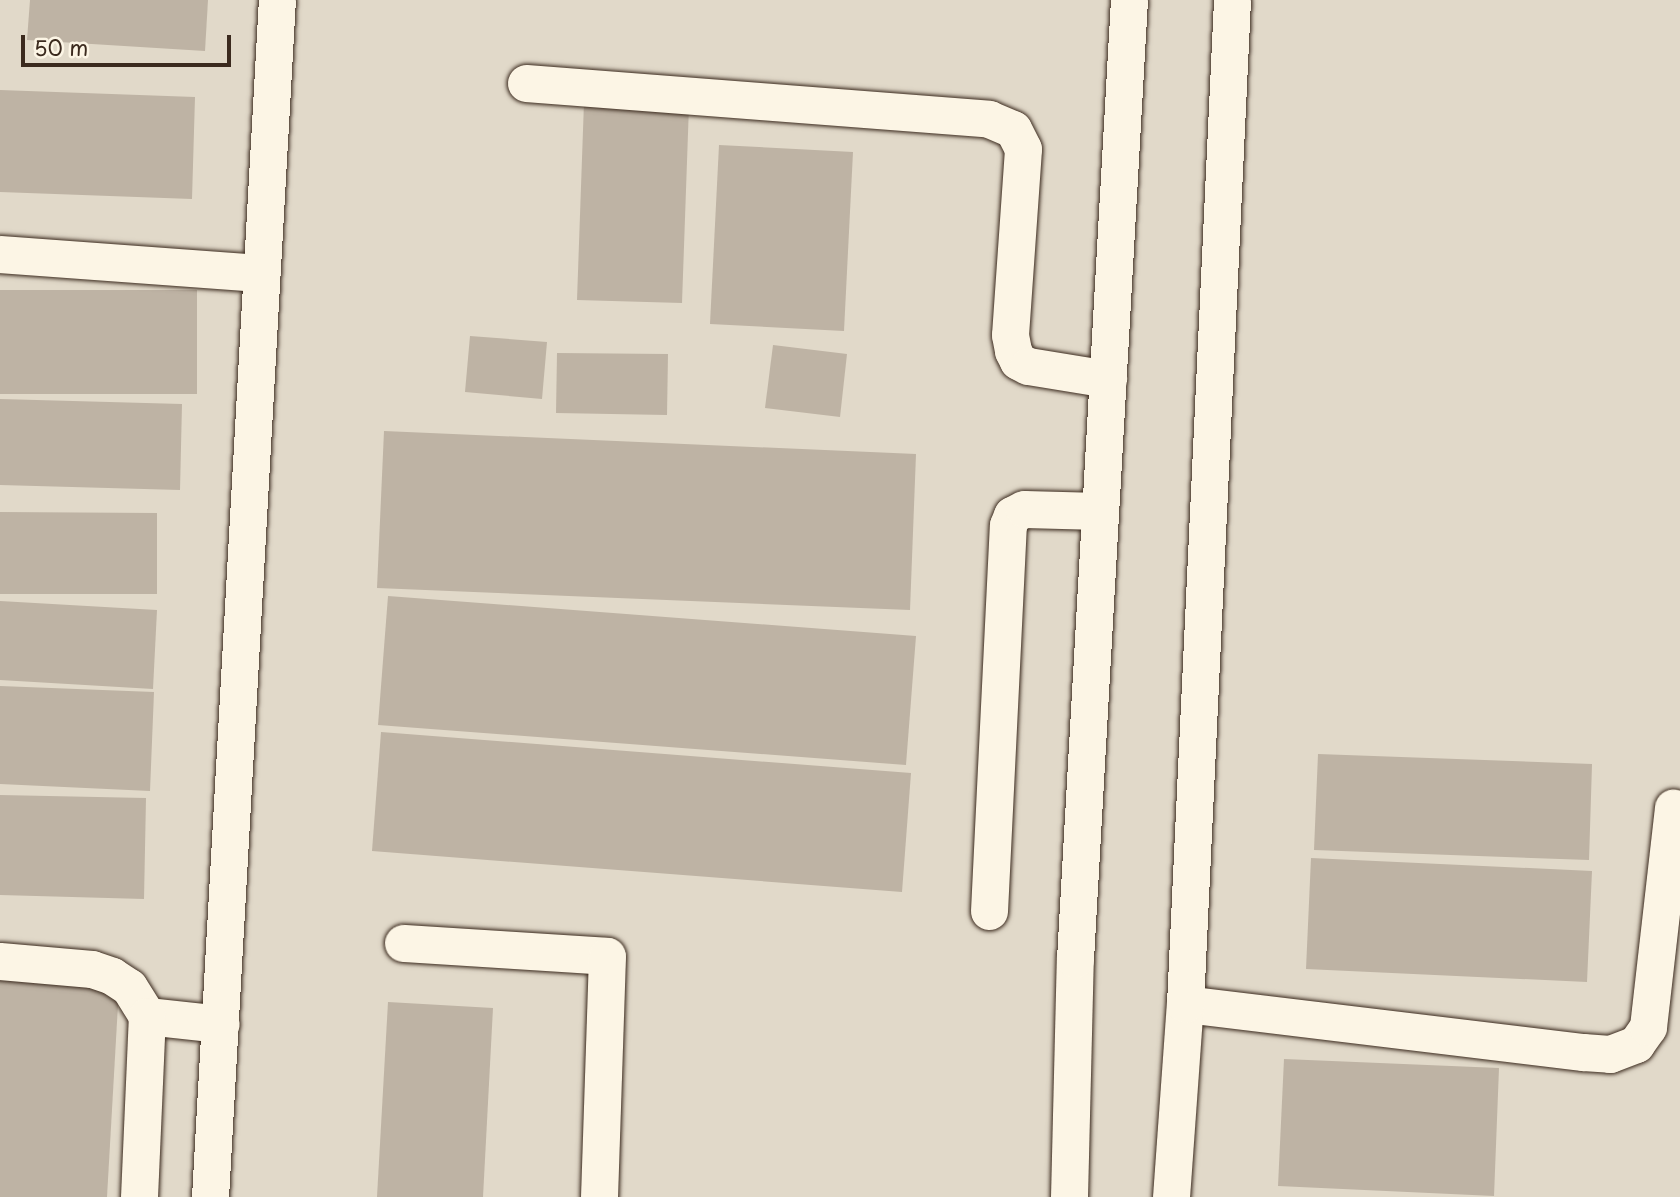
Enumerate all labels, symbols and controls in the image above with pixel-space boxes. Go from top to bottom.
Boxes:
scale bar [24,21,234,65]
text: 50 m [34,31,88,63]

